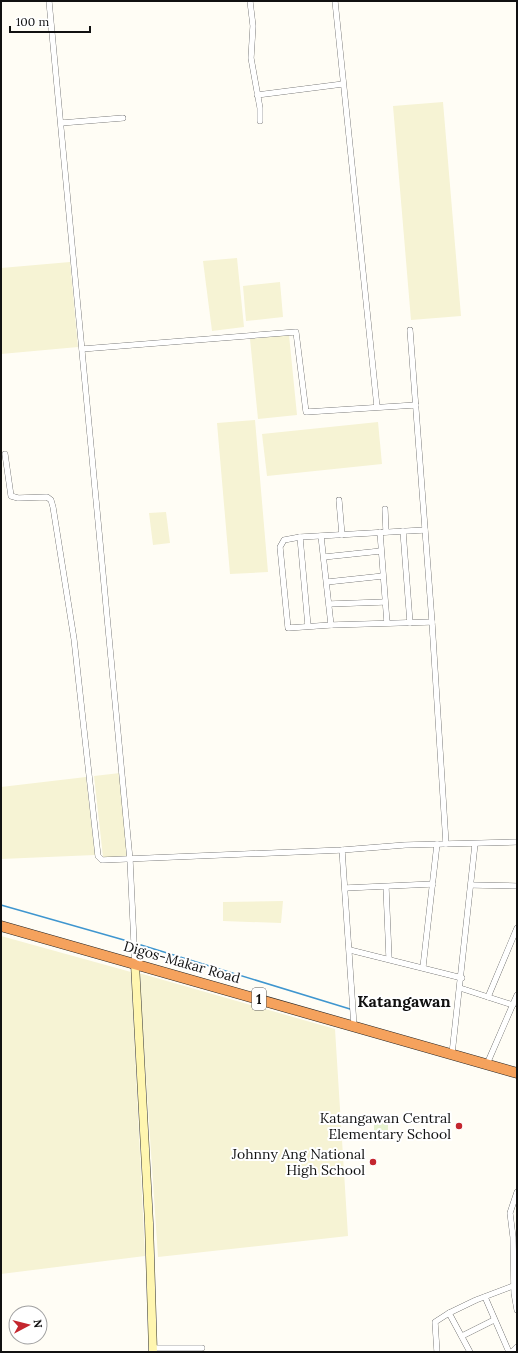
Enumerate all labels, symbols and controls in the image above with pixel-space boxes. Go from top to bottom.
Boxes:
scale bar [10,8,90,34]
text: 100 m [16,14,49,29]
street label: Digos-Makar Road [122,937,242,987]
road number: 1 [252,988,266,1010]
district label: Katangawan [357,991,451,1011]
place label: Katangawan Central Elementary School [320,1109,451,1143]
marker: Katangawan Central Elementary School [454,1121,464,1131]
place label: Johnny Ang National High School [231,1145,365,1179]
marker: Johnny Ang National High School [368,1157,378,1167]
north arrow [8,1305,48,1345]
text: N [30,1319,45,1329]

